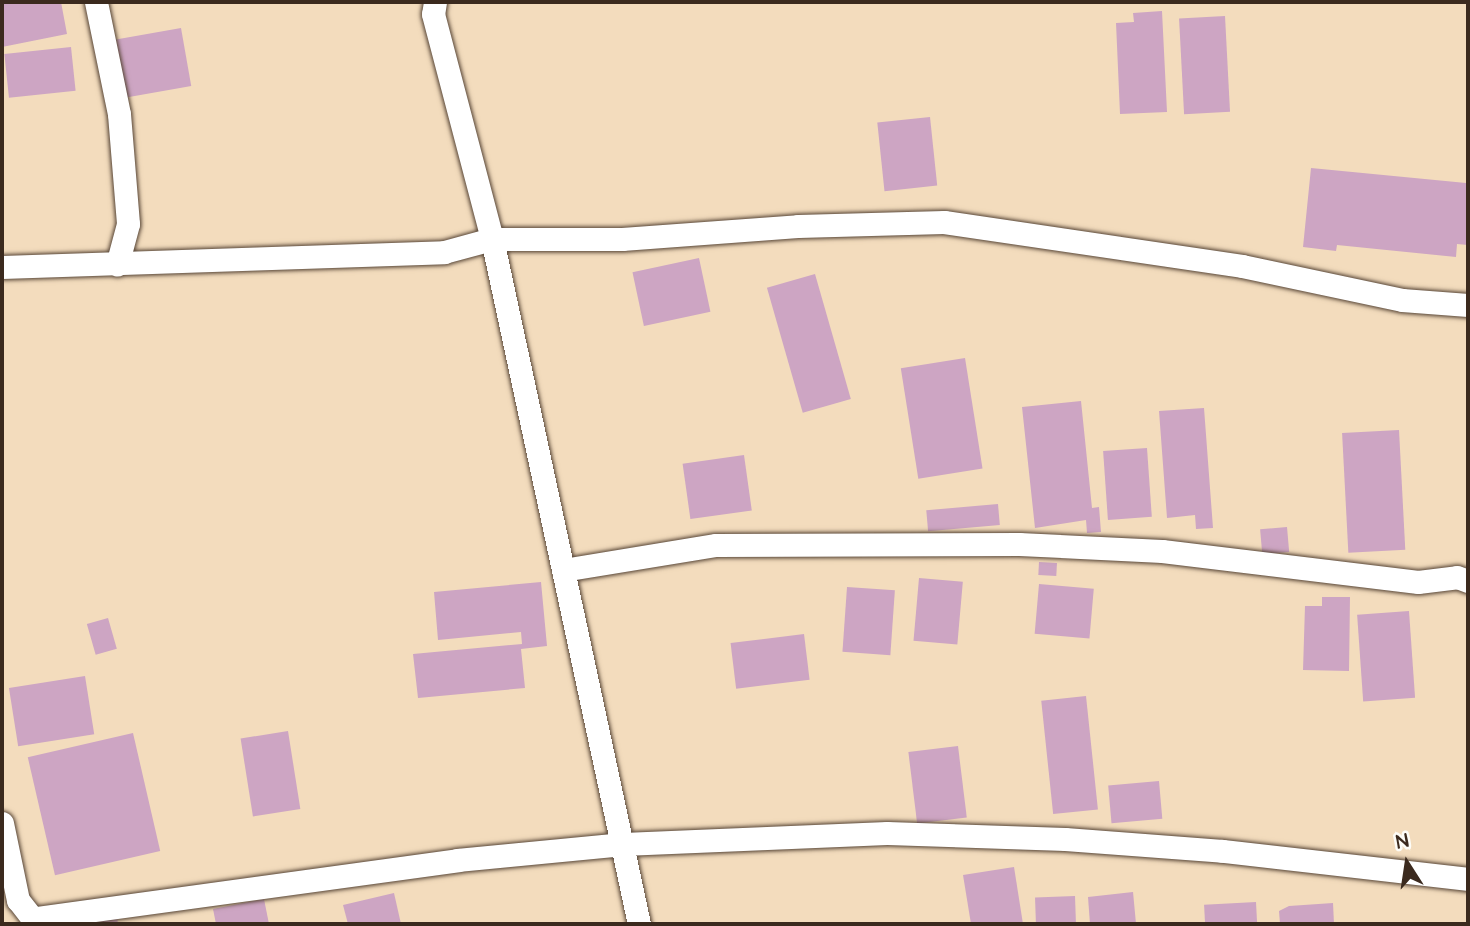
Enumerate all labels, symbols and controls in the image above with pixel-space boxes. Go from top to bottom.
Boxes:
north arrow [1372,828,1442,898]
text: N [1394,828,1411,856]

